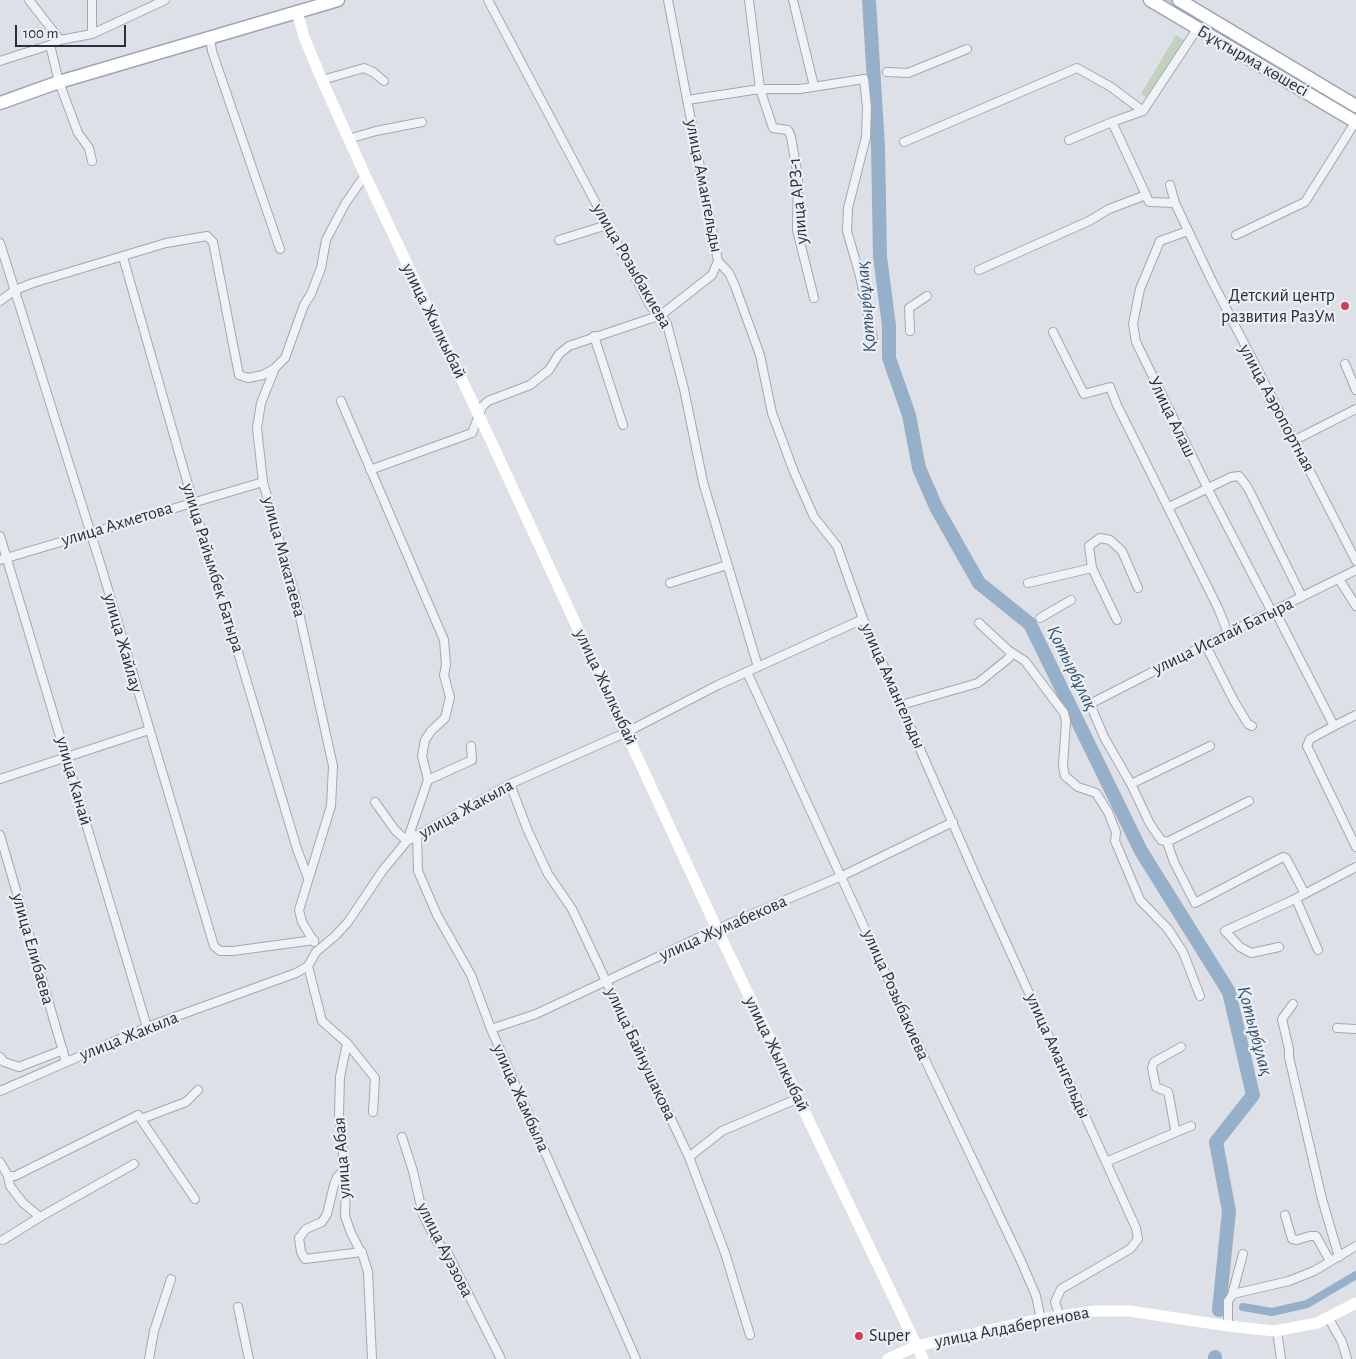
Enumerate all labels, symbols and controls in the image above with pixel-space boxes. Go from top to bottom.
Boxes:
scale bar [18,15,129,47]
street label: Бұқтырма көшесі [1193,20,1313,102]
text: 100 m [23,26,58,41]
street label: улица Амангельды [681,118,727,254]
street label: улица АРЗ-1 [783,157,813,245]
street label: улица Розыбакиева [587,200,677,332]
street label: улица Жылкыбай [397,260,471,382]
water label: Қотырбұлақ [851,260,881,354]
place label: Детский центр развития РазУм [1221,285,1335,328]
marker: Детский центр развития РазУм [1339,300,1351,312]
street label: улица Аэропортная [1234,340,1320,476]
street label: Улица Алаш [1143,373,1201,461]
street label: улица Райымбек Батыра [177,481,249,655]
street label: улица Макатаева [258,494,310,620]
street label: улица Ахметова [59,497,175,551]
street label: улица Жайлау [99,591,147,695]
street label: улица Исатай Батыра [1149,593,1297,679]
street label: улица Амангельды [856,620,930,752]
water label: Қотырбұлақ [1042,622,1102,714]
street label: улица Жылкыбай [570,626,642,748]
street label: улица Канай [51,734,97,828]
street label: улица Жакыла [415,774,517,844]
street label: улица Жумабекова [656,890,790,966]
street label: улица Елибаева [7,891,59,1007]
street label: улица Розыбакиева [857,926,935,1064]
street label: улица Байнушакова [601,984,681,1124]
water label: Қотырбұлақ [1232,984,1278,1078]
street label: улица Амангельды [1021,990,1095,1122]
street label: улица Жылкыбай [740,993,814,1115]
street label: улица Жакыла [76,1006,182,1066]
street label: улица Жамбыла [488,1041,554,1155]
street label: улица Абая [328,1117,356,1199]
street label: улица Ауэзова [412,1199,478,1301]
street label: улица Алдабергенова [933,1301,1091,1353]
place label: Super [869,1325,910,1347]
marker: Super [853,1330,865,1342]

